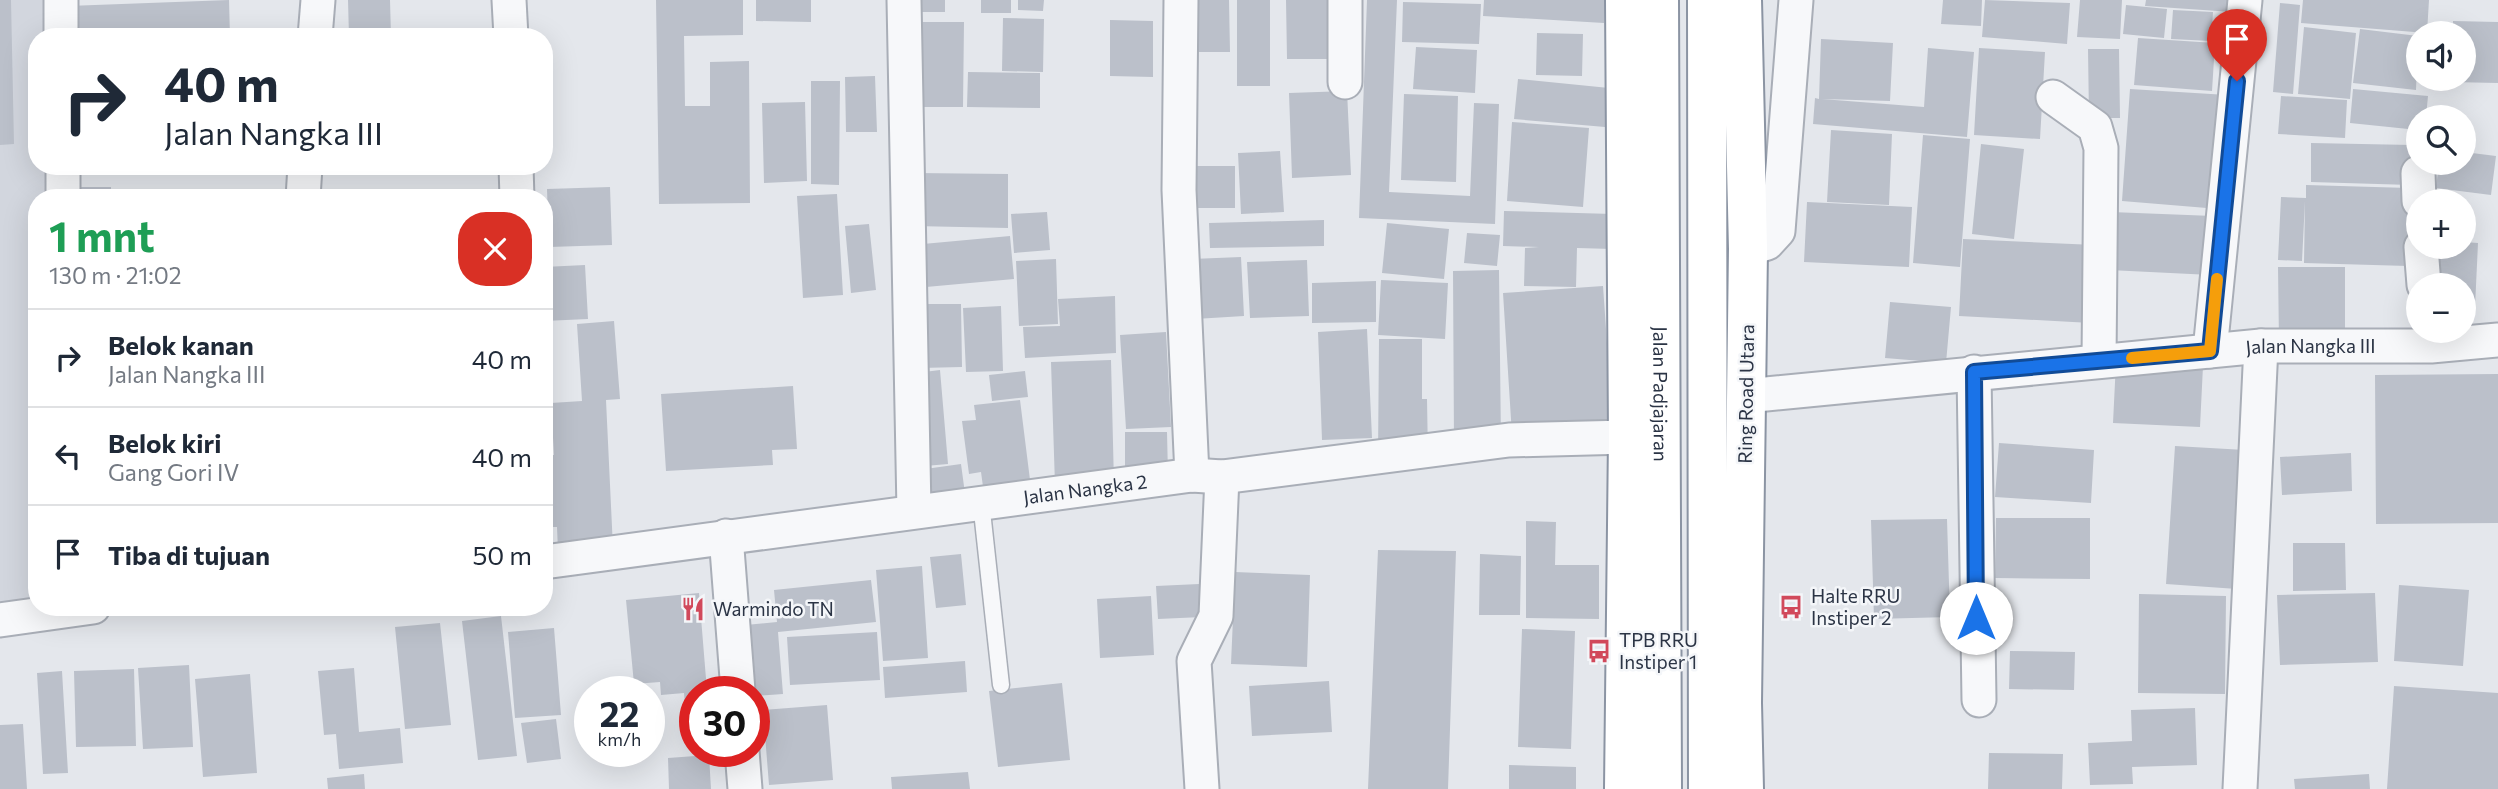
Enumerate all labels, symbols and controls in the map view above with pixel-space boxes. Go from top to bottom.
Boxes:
pin [2207,9,2267,81]
icon: arrive [2218,20,2256,58]
map controls [2406,21,2476,343]
button: sound [2406,21,2476,91]
text: 40 m [164,52,279,112]
icon: right [49,56,140,147]
button: search [2406,105,2476,175]
text: Jalan Nangka III [164,112,383,152]
button: + [2406,189,2476,259]
text: 1 mnt [49,209,155,261]
button: close [458,212,532,286]
text: 130 m · 21:02 [49,261,181,289]
button: − [2406,273,2476,343]
street label: Ring Road Utara [1733,324,1758,464]
street label: Jalan Padjajaran [1649,326,1673,462]
text: Belok kanan [108,329,254,360]
street label: Jalan Nangka III [2244,334,2376,358]
icon: right [49,339,87,377]
text: 40 m [472,343,532,374]
text: Jalan Nangka III [108,360,265,388]
text: Belok kiri [108,427,222,458]
icon: left [49,437,87,475]
text: 40 m [472,441,532,472]
text: Gang Gori IV [108,458,239,486]
street label: Jalan Nangka 2 [1022,469,1148,509]
icon: arrive [49,535,87,573]
text: Tiba di tujuan [108,539,270,570]
text: 50 m [472,539,532,570]
position arrow [1939,581,2013,655]
place label: Halte RRU Instiper 2 [1811,584,1900,629]
bus stop icon: Halte RRU Instiper 2 [1777,593,1805,621]
restaurant icon: Warmindo TN [679,595,707,623]
place label: Warmindo TN [713,597,834,620]
place label: TPB RRU Instiper 1 [1619,628,1698,673]
bus stop icon: TPB RRU Instiper 1 [1585,637,1613,665]
speed limit sign: 30 [679,676,770,767]
text: 22 [600,691,639,734]
text: km/h [598,728,641,750]

